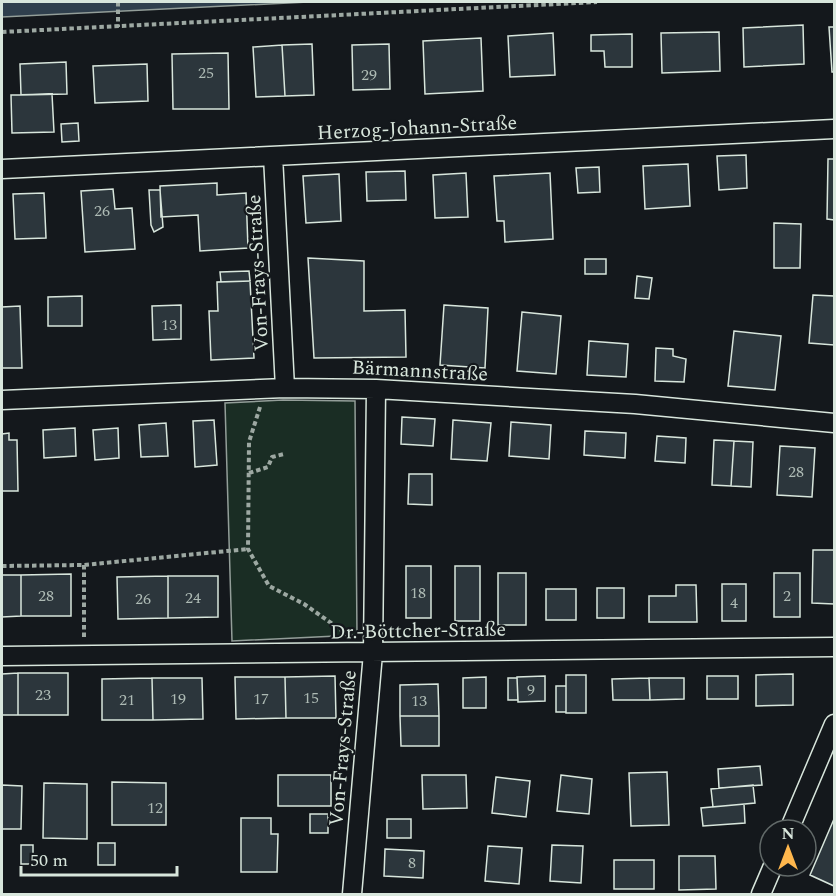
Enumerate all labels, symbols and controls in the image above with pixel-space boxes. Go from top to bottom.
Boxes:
house number: 25 [198,61,214,85]
house number: 29 [361,63,377,87]
street label: Herzog-Johann-Straße [316,108,518,148]
street label: Von-Frays-Straße [239,194,277,352]
house number: 26 [94,199,110,223]
house number: 13 [161,313,177,337]
street label: Bärmannstraße [351,352,489,390]
house number: 28 [788,460,804,484]
house number: 18 [410,581,426,605]
house number: 28 [38,584,54,608]
house number: 2 [783,584,791,608]
house number: 24 [185,586,201,610]
house number: 26 [135,587,151,611]
house number: 4 [730,591,738,615]
street label: Dr.-Böttcher-Straße [330,614,506,648]
street label: Von-Frays-Straße [321,669,365,827]
house number: 9 [527,678,535,702]
house number: 23 [35,683,51,707]
house number: 15 [303,686,319,710]
house number: 19 [170,687,186,711]
house number: 17 [253,687,269,711]
house number: 21 [119,688,135,712]
house number: 13 [411,689,427,713]
house number: 12 [147,796,163,820]
north arrow [758,818,818,878]
text: N [781,822,795,846]
scale bar [21,839,177,877]
text: 50 m [30,847,68,874]
house number: 8 [408,851,416,875]

